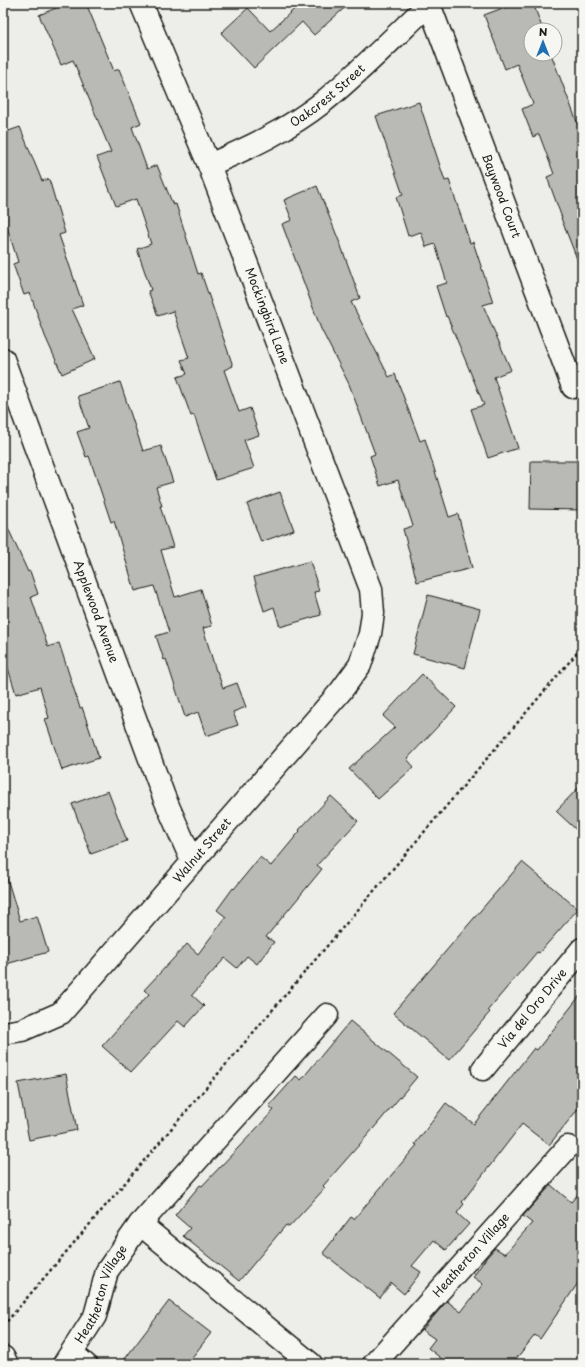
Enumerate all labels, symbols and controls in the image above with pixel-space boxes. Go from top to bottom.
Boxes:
north arrow [523,22,563,62]
text: N [539,23,548,40]
street label: Oakcrest Street [286,59,369,131]
street label: Baywood Court [478,151,526,240]
street label: Mockingbird Lane [241,265,295,367]
street label: Applewood Avenue [70,557,124,665]
street label: Walnut Street [168,813,235,886]
street label: Via del Oro Drive [493,964,570,1052]
street label: Heatherton Village [428,1208,513,1301]
street label: Heatherton Village [70,1241,131,1346]

